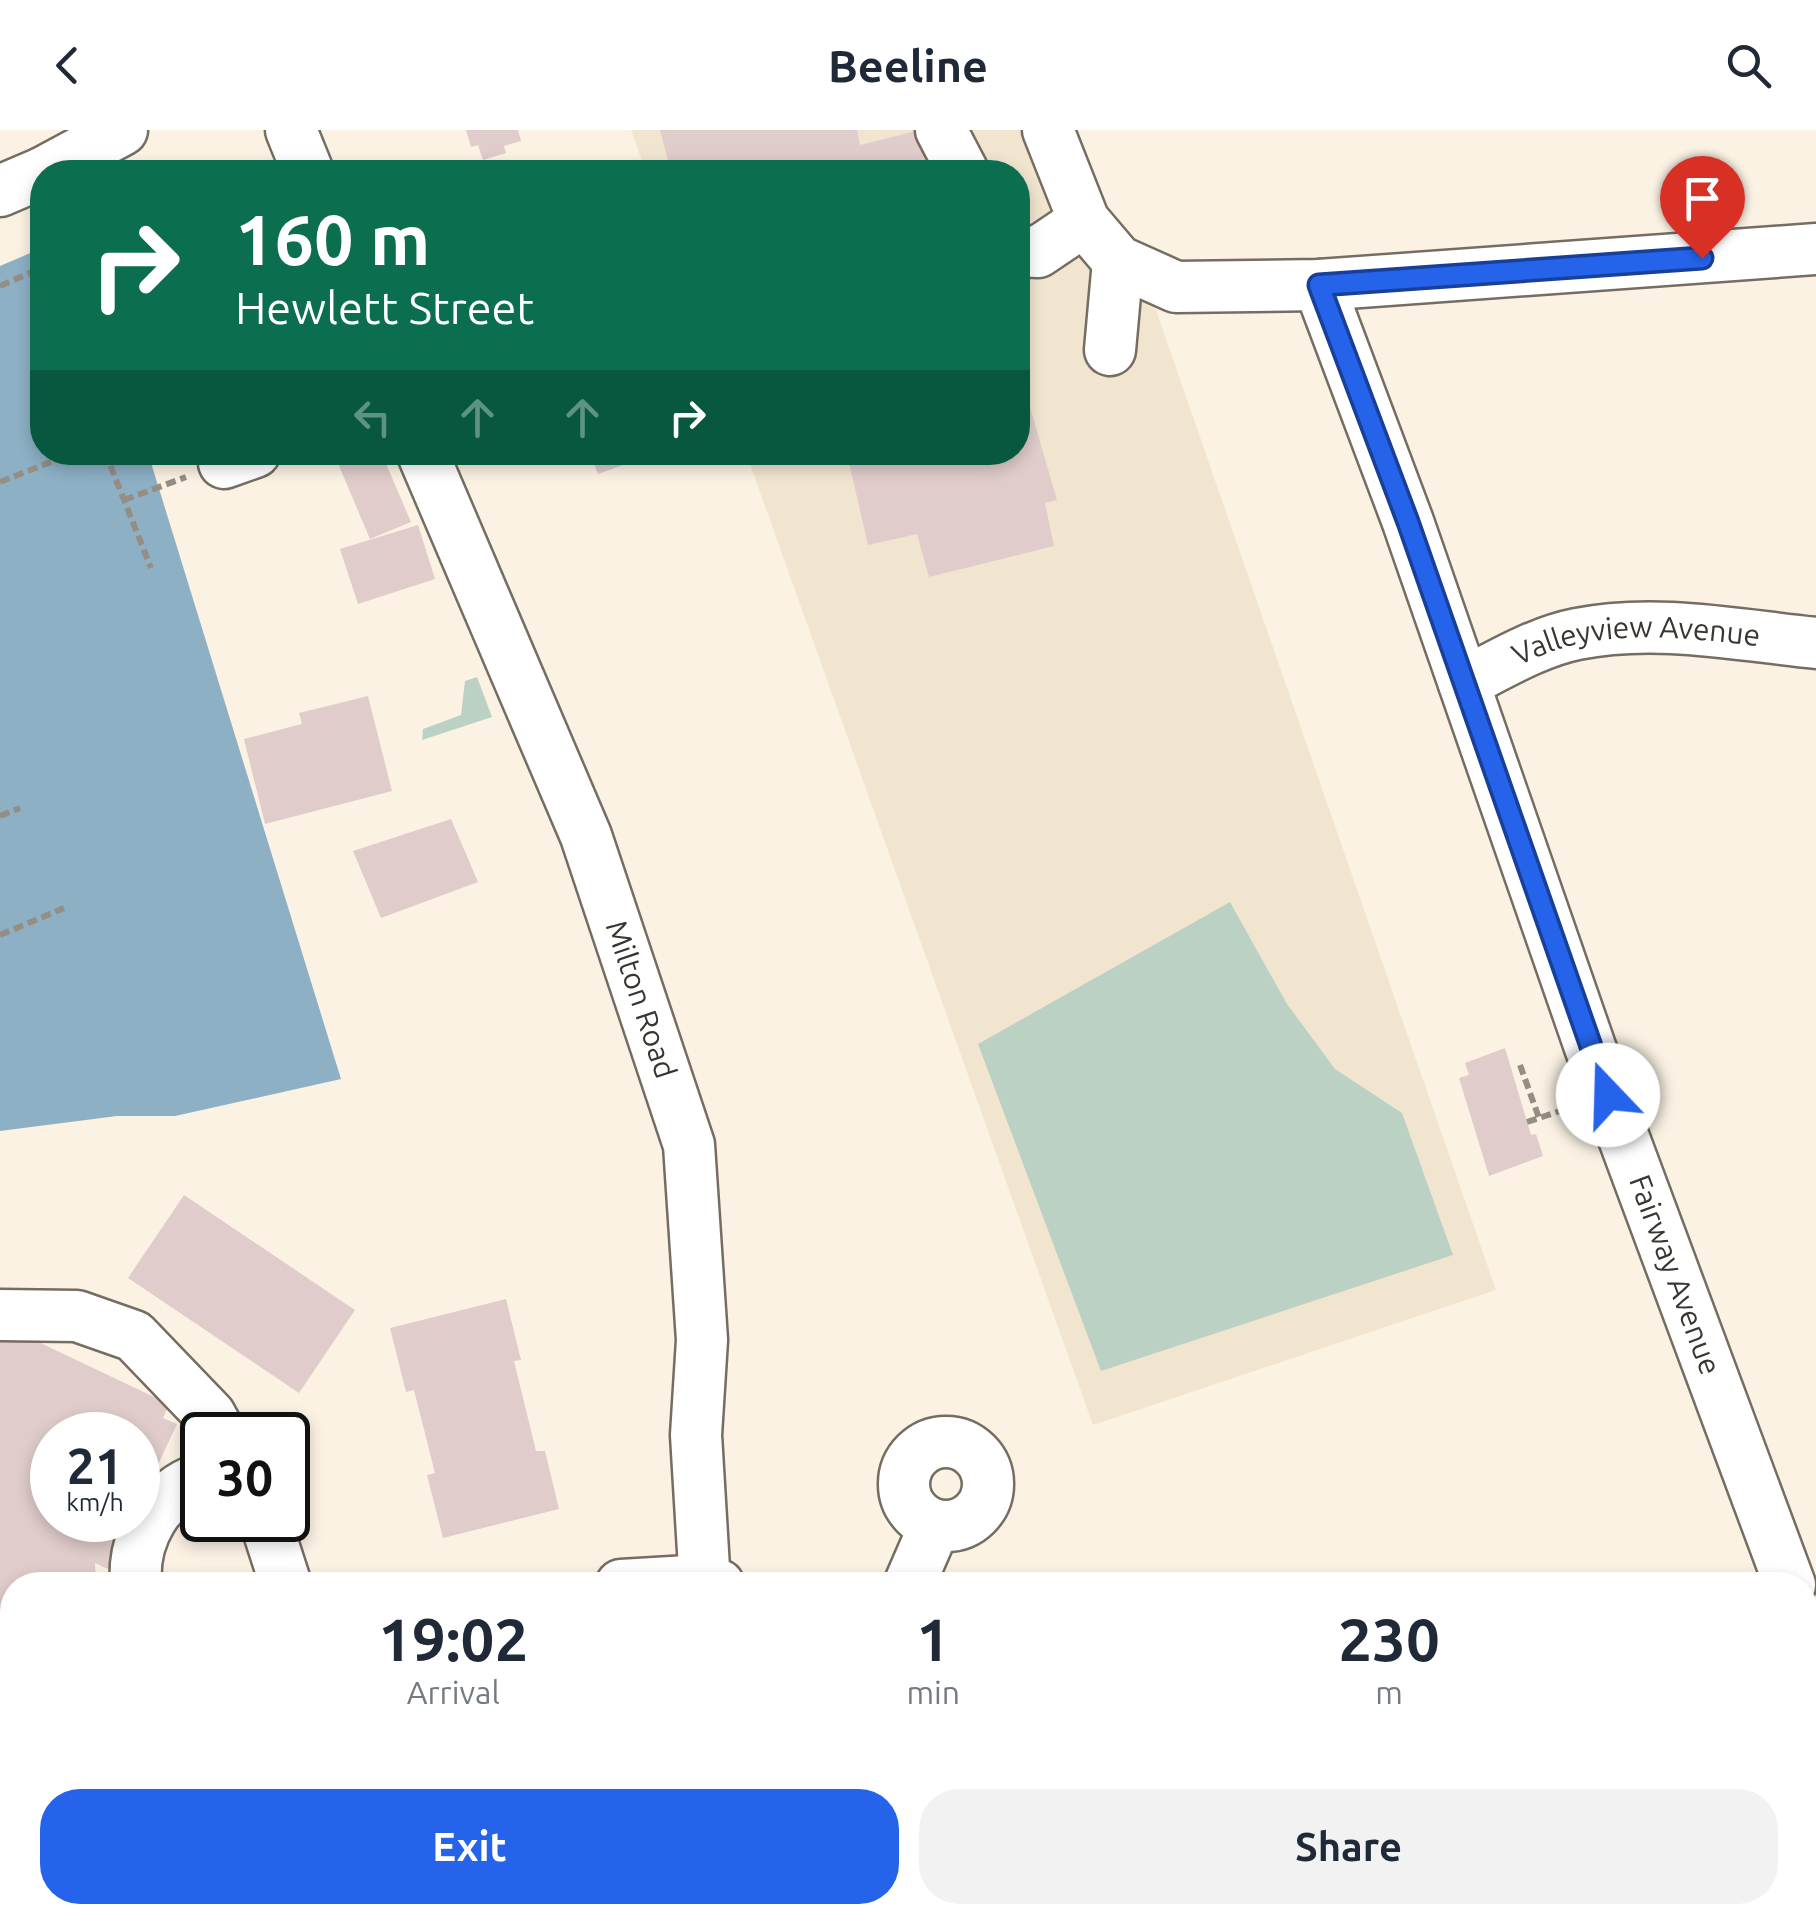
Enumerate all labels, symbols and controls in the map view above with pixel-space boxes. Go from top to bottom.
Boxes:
icon: back [40,38,95,93]
icon: search [1721,38,1776,93]
text: Beeline [828,40,988,91]
pin [1660,156,1745,259]
icon: arrive [1675,171,1730,226]
icon: right [70,200,200,330]
text: 160 m [235,200,430,278]
text: Hewlett Street [235,282,534,333]
icon: left [345,390,400,445]
icon: ahead [450,390,505,445]
icon: ahead [555,390,610,445]
icon: right [660,390,715,445]
street label: Valleyview Avenue [1506,609,1762,671]
street label: Milton Road [599,916,683,1082]
position arrow [1556,1043,1660,1147]
street label: Fairway Avenue [1623,1170,1728,1379]
speed limit sign: 30 [180,1412,310,1542]
text: 21 [67,1437,123,1493]
text: km/h [66,1488,124,1516]
text: 19:02 [378,1605,528,1672]
text: 1 [916,1605,950,1672]
text: 230 [1338,1605,1440,1672]
text: Arrival [407,1674,500,1710]
text: min [906,1674,960,1710]
text: m [1375,1674,1403,1710]
button: Exit [40,1789,899,1904]
button: Share [919,1789,1778,1904]

